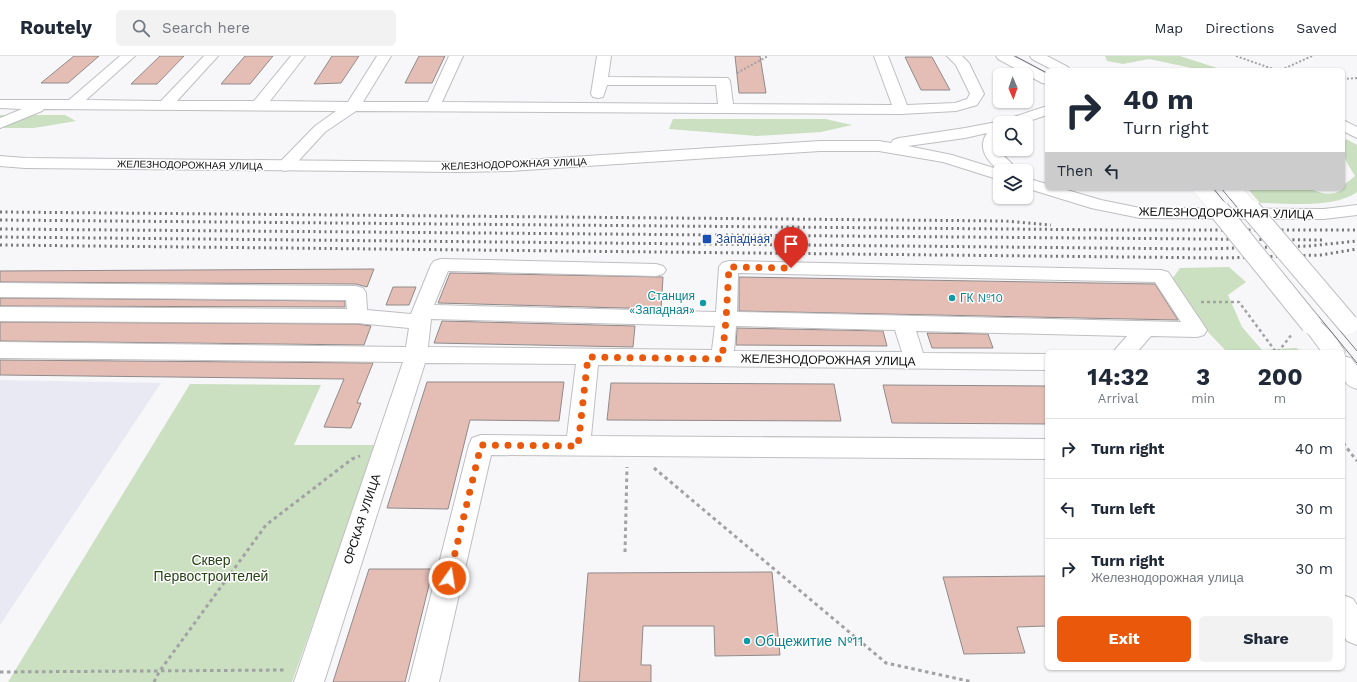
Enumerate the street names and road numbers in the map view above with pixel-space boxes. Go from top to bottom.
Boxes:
street label: ЖЕЛЕЗНОДОРОЖНАЯ УЛИЦА [441,156,587,172]
street label: ЖЕЛЕЗНОДОРОЖНАЯ УЛИЦА [117,158,263,172]
street label: ЖЕЛЕЗНОДОРОЖНАЯ УЛИЦА [1138,204,1314,222]
street label: ЖЕЛЕЗНОДОРОЖНАЯ УЛИЦА [740,351,916,369]
street label: ОРСКАЯ УЛИЦА [341,472,383,566]

